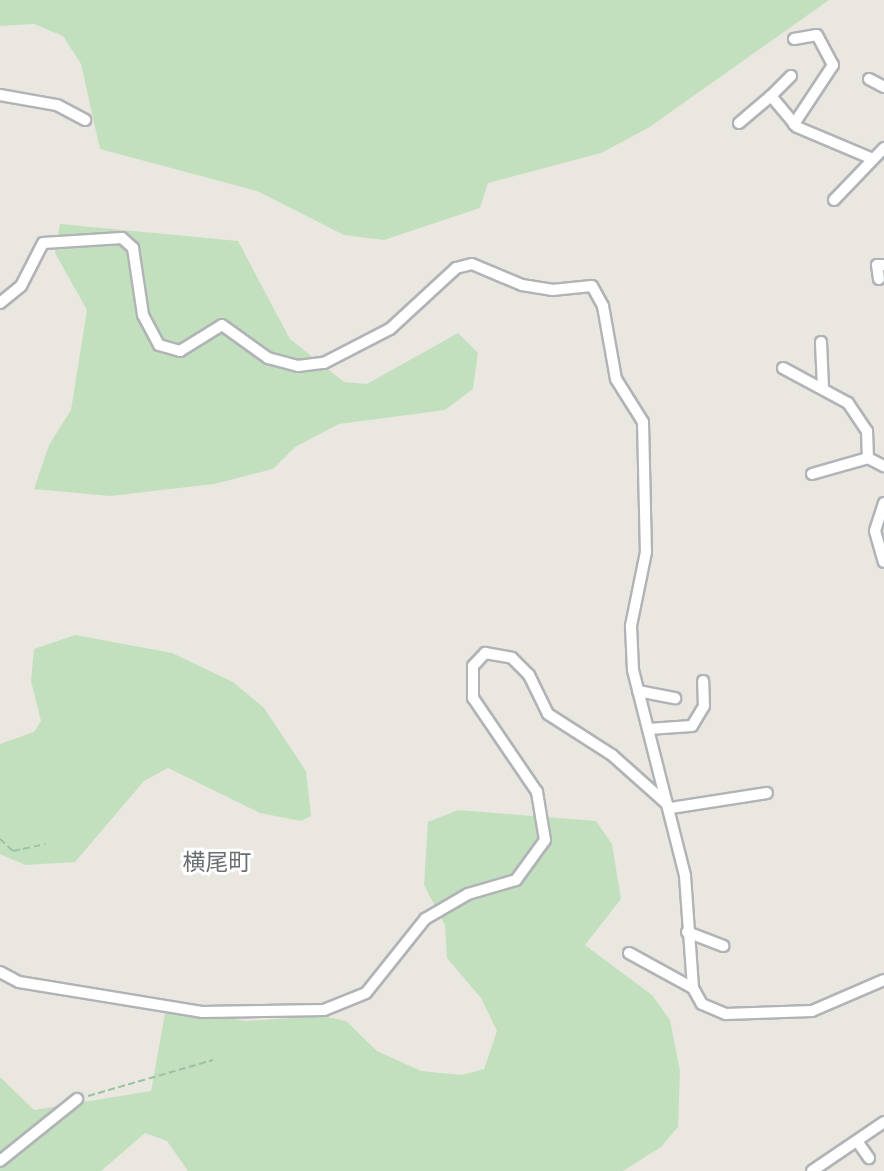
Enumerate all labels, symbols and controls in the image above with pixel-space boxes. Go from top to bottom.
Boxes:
district label: 横尾町 [183,849,251,877]

